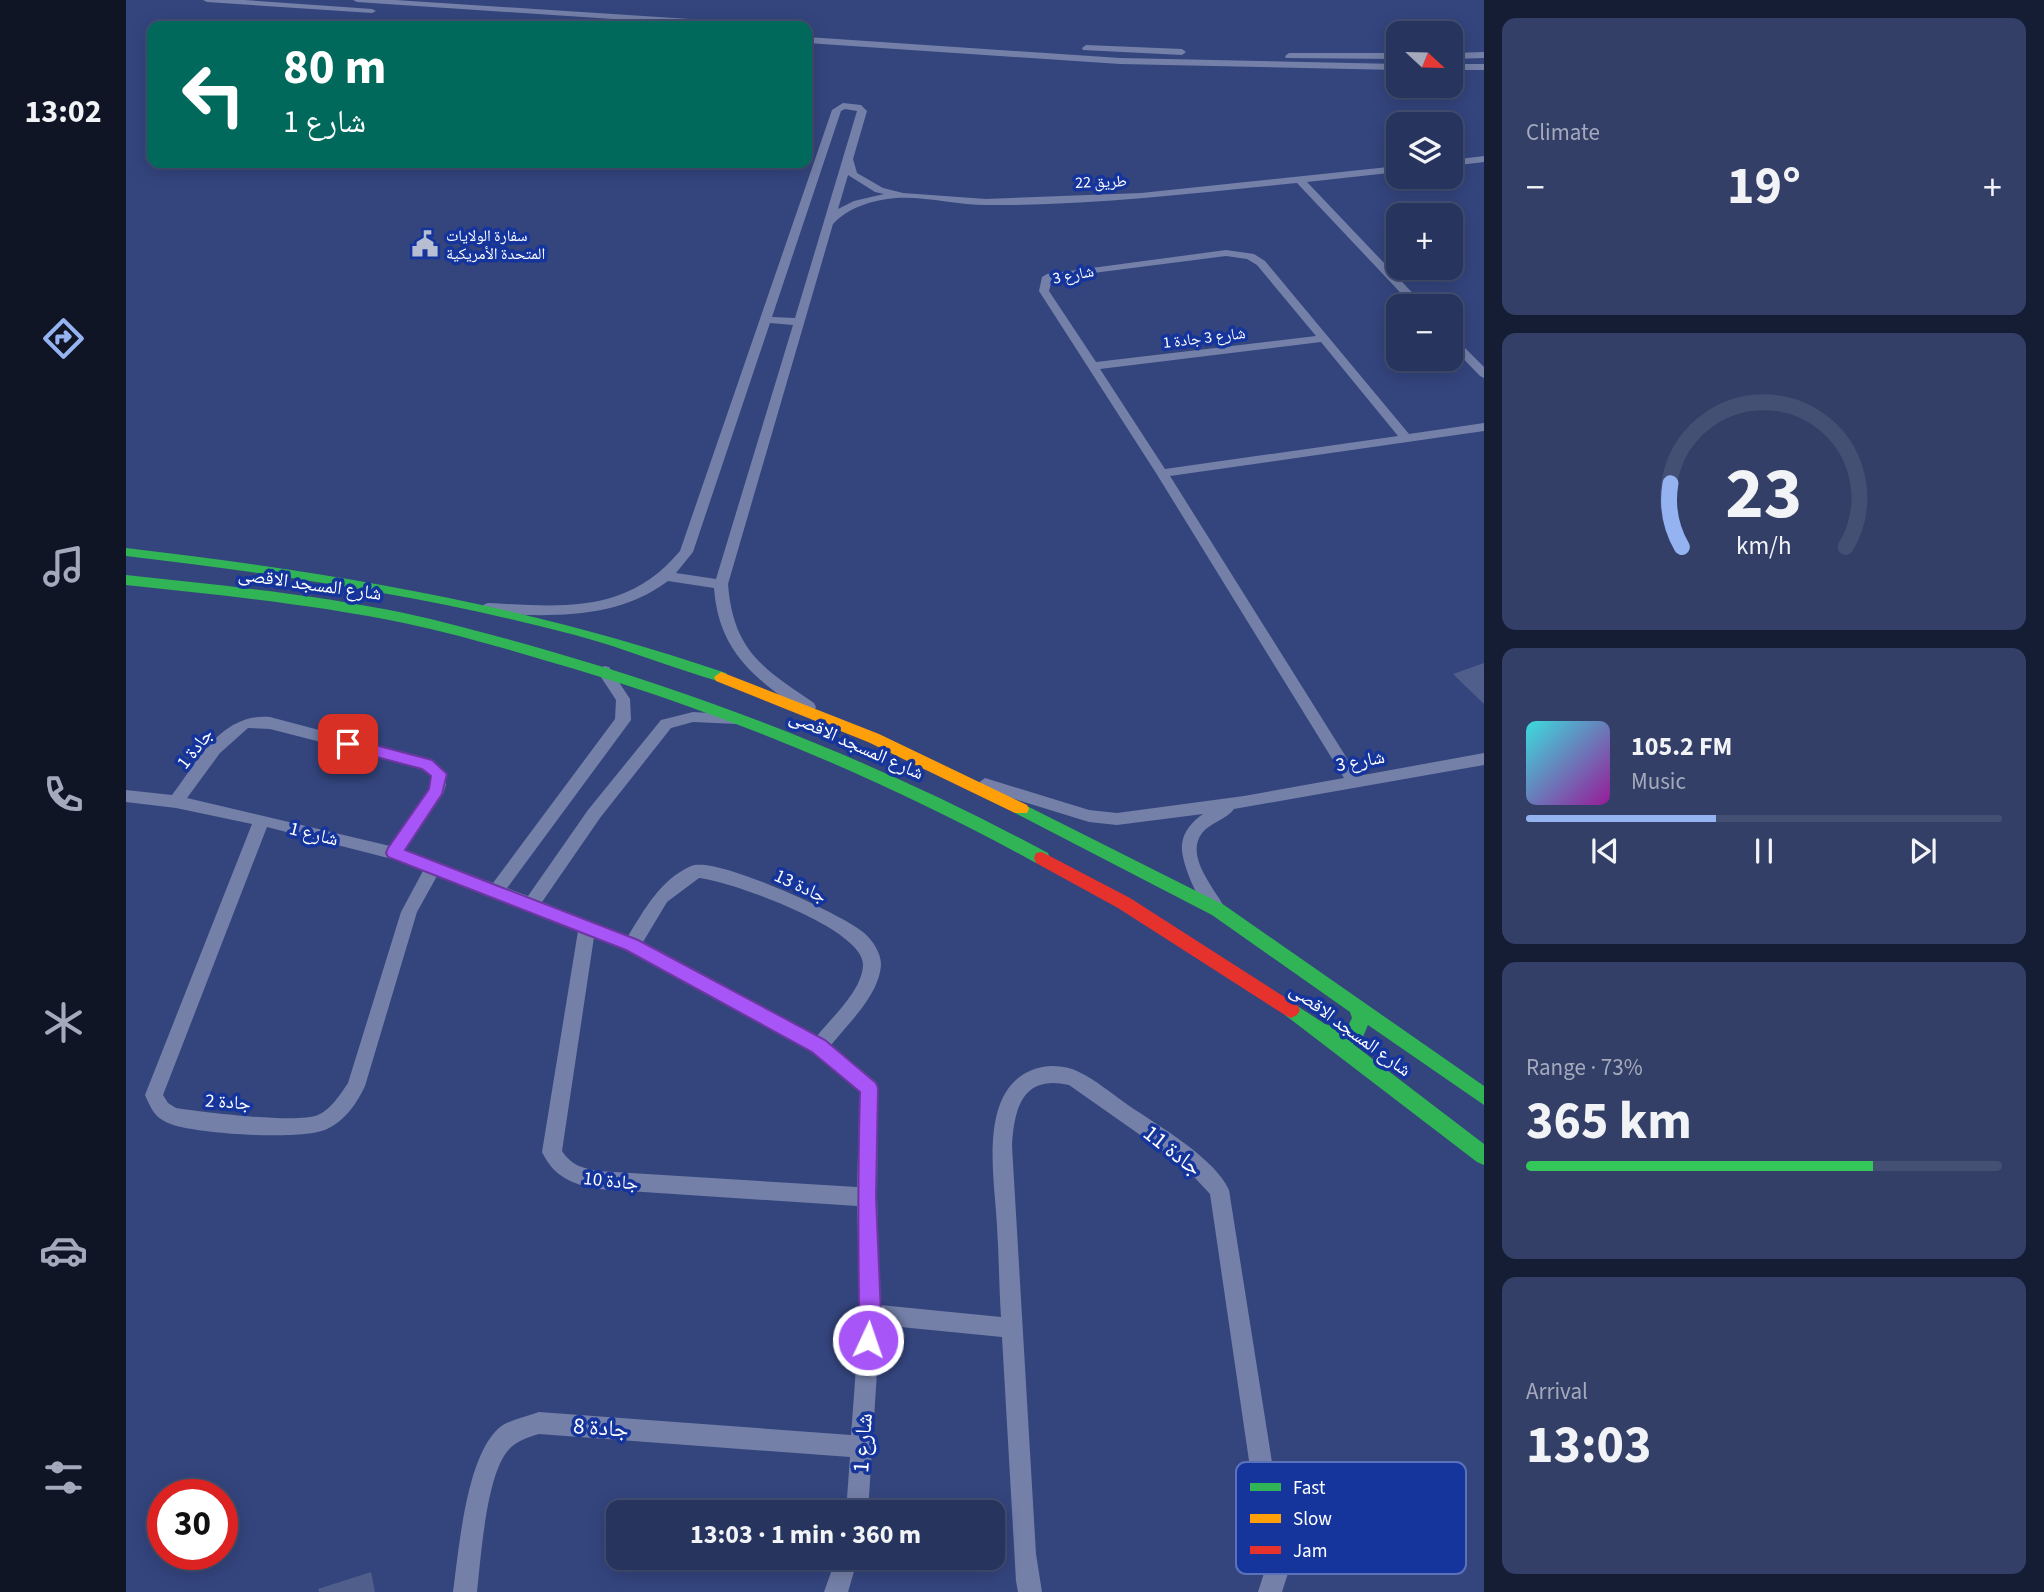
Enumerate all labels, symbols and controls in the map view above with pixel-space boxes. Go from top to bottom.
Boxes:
north arrow [1386,21,1463,98]
map controls [1386,21,1463,371]
text: 80 m [283,33,387,103]
icon: left [168,49,259,140]
text: 13:02 [24,89,102,135]
text: شارع 1 [283,99,366,145]
button: layers [1386,112,1463,189]
text: Climate [1526,116,1600,149]
text: 19° [1727,150,1801,224]
text: − [1526,161,1545,215]
text: + [1983,161,2002,215]
street label: طريق 22 [1075,170,1127,194]
button: + [1386,203,1463,280]
place label: سفارة الولايات المتحدة الأمريكية [446,225,545,265]
public building icon: سفارة الولايات المتحدة الأمريكية [410,229,440,259]
street label: شارع 3 [1051,260,1096,290]
button: − [1386,294,1463,371]
icon: directions [39,314,88,363]
street label: شارع 3 جادة 1 [1161,322,1247,354]
text: 23 [1726,443,1802,547]
text: km/h [1736,528,1792,564]
icon: music [39,542,88,591]
street label: شارع المسجد الاقصى [236,561,383,608]
street label: شارع المسجد الاقصى [785,704,928,787]
pin [318,714,378,774]
street label: جادة 1 [170,723,220,775]
icon: arrive [329,725,367,763]
text: 105.2 FM [1631,728,1732,765]
street label: شارع 3 [1334,744,1387,779]
text: Music [1631,765,1686,798]
icon: phone [39,770,88,819]
street label: شارع 1 [286,815,341,854]
icon: previous [1586,832,1624,870]
icon: pause [1745,832,1783,870]
icon: next [1904,832,1942,870]
street label: جادة 13 [770,862,831,910]
street label: شارع المسجد الاقصى [1284,977,1417,1084]
icon: climate [39,998,88,1047]
text: Range · 73% [1526,1051,1643,1084]
text: 365 km [1526,1085,1692,1159]
street label: جادة 2 [204,1087,252,1118]
street label: جادة 11 [1136,1117,1209,1184]
street label: جادة 10 [582,1165,640,1198]
icon: car [39,1226,88,1275]
position arrow [831,1303,905,1377]
text: Arrival [1526,1375,1588,1408]
street label: جادة 8 [572,1409,630,1446]
text: 13:03 [1526,1409,1651,1483]
street label: شارع 1 [844,1412,881,1474]
icon: filters [39,1453,88,1502]
legend [1236,1462,1466,1574]
text: Fast [1293,1475,1326,1502]
speed limit sign: 30 [147,1479,238,1570]
text: Slow [1293,1506,1332,1533]
text: 13:03 · 1 min · 360 m [690,1516,921,1553]
text: Jam [1293,1538,1327,1565]

